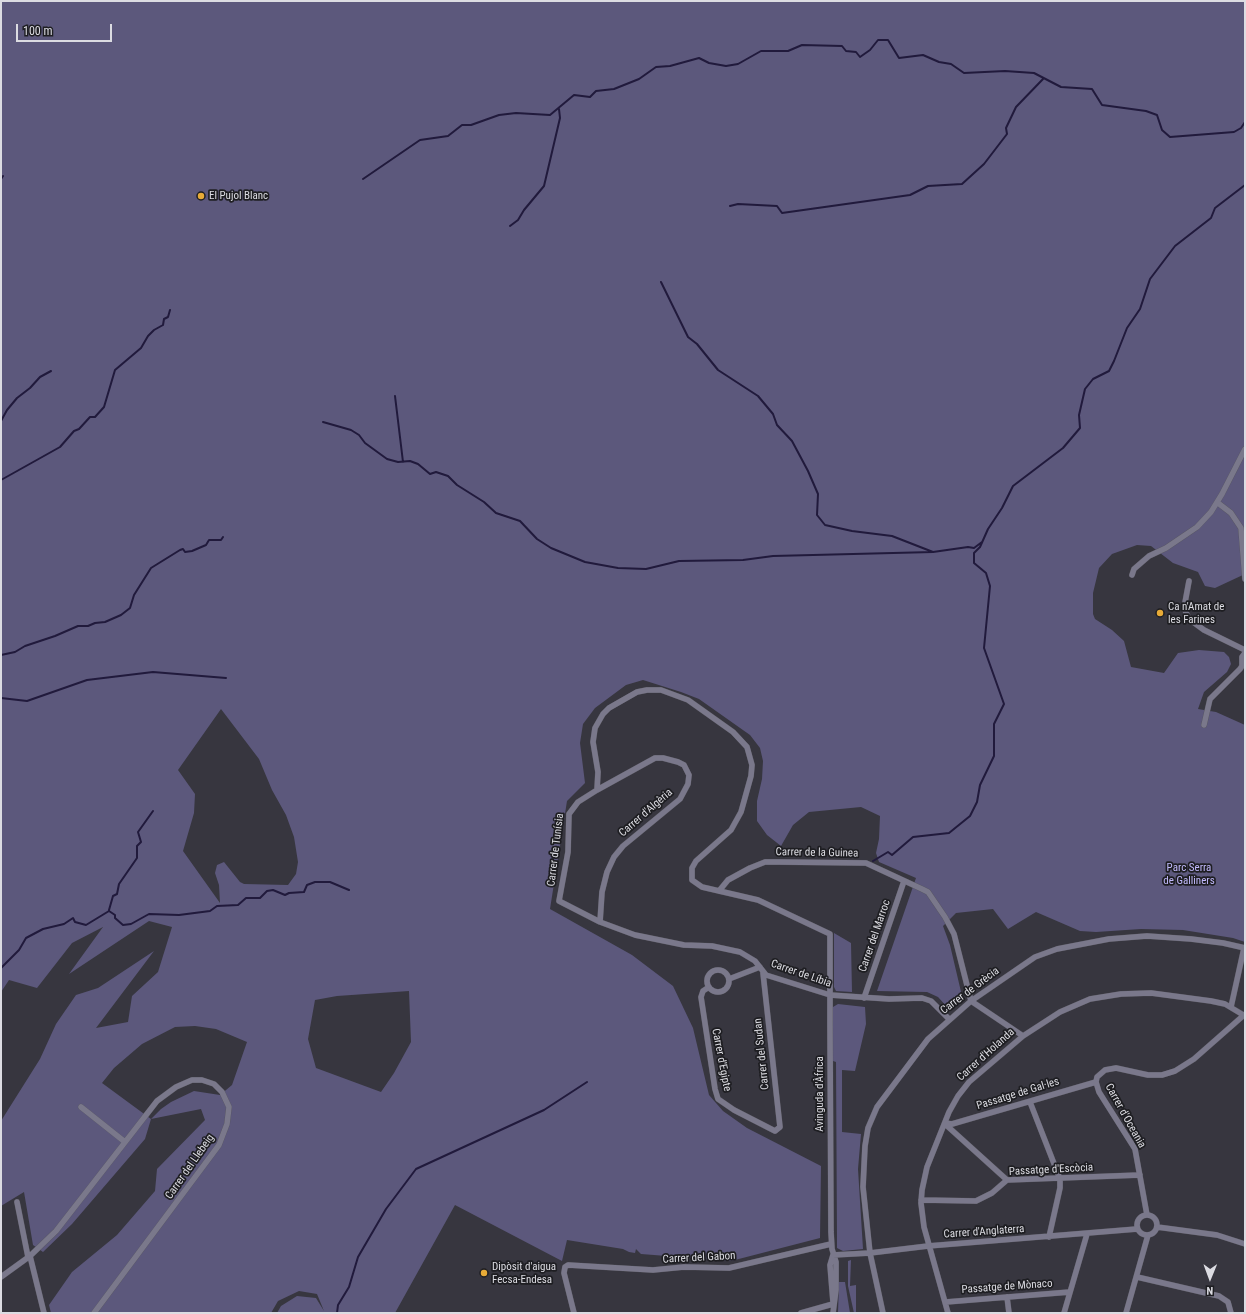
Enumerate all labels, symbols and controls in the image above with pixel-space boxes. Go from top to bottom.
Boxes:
scale bar [18,16,114,42]
text: 100 m [23,24,53,38]
place label: El Pujol Blanc [209,189,268,203]
marker: El Pujol Blanc [196,191,206,201]
place label: Ca n'Amat de les Farines [1168,600,1224,626]
marker: Ca n'Amat de les Farines [1155,608,1165,618]
street label: Carrer d'Algèria [617,786,675,840]
street label: Carrer de Tunísia [545,813,567,887]
street label: Carrer de la Guinea [776,846,858,860]
park label: Parc Serra de Galliners [1163,861,1215,887]
street label: Carrer del Marroc [856,898,894,974]
street label: Carrer de Líbia [769,957,833,991]
street label: Carrer de Grècia [938,965,1002,1017]
street label: Carrer del Sudan [752,1018,772,1090]
street label: Carrer d'Holanda [955,1026,1017,1084]
street label: Carrer d'Egipte [708,1027,734,1093]
street label: Avinguda d'Àfrica [813,1056,827,1132]
street label: Passatge de Gal·les [975,1075,1061,1113]
street label: Carrer d'Oceania [1102,1081,1148,1151]
street label: Carrer del Llebeig [163,1132,217,1202]
street label: Passatge d'Escòcia [1009,1161,1093,1179]
street label: Carrer d'Anglaterra [943,1223,1025,1241]
street label: Carrer del Gabon [662,1250,736,1266]
north arrow [1190,1258,1230,1298]
place label: Dipòsit d'aigua Fecsa-Endesa [492,1260,556,1286]
marker: Dipòsit d'aigua Fecsa-Endesa [479,1268,489,1278]
street label: Passatge de Mònaco [961,1277,1053,1297]
text: N [1206,1284,1213,1297]

